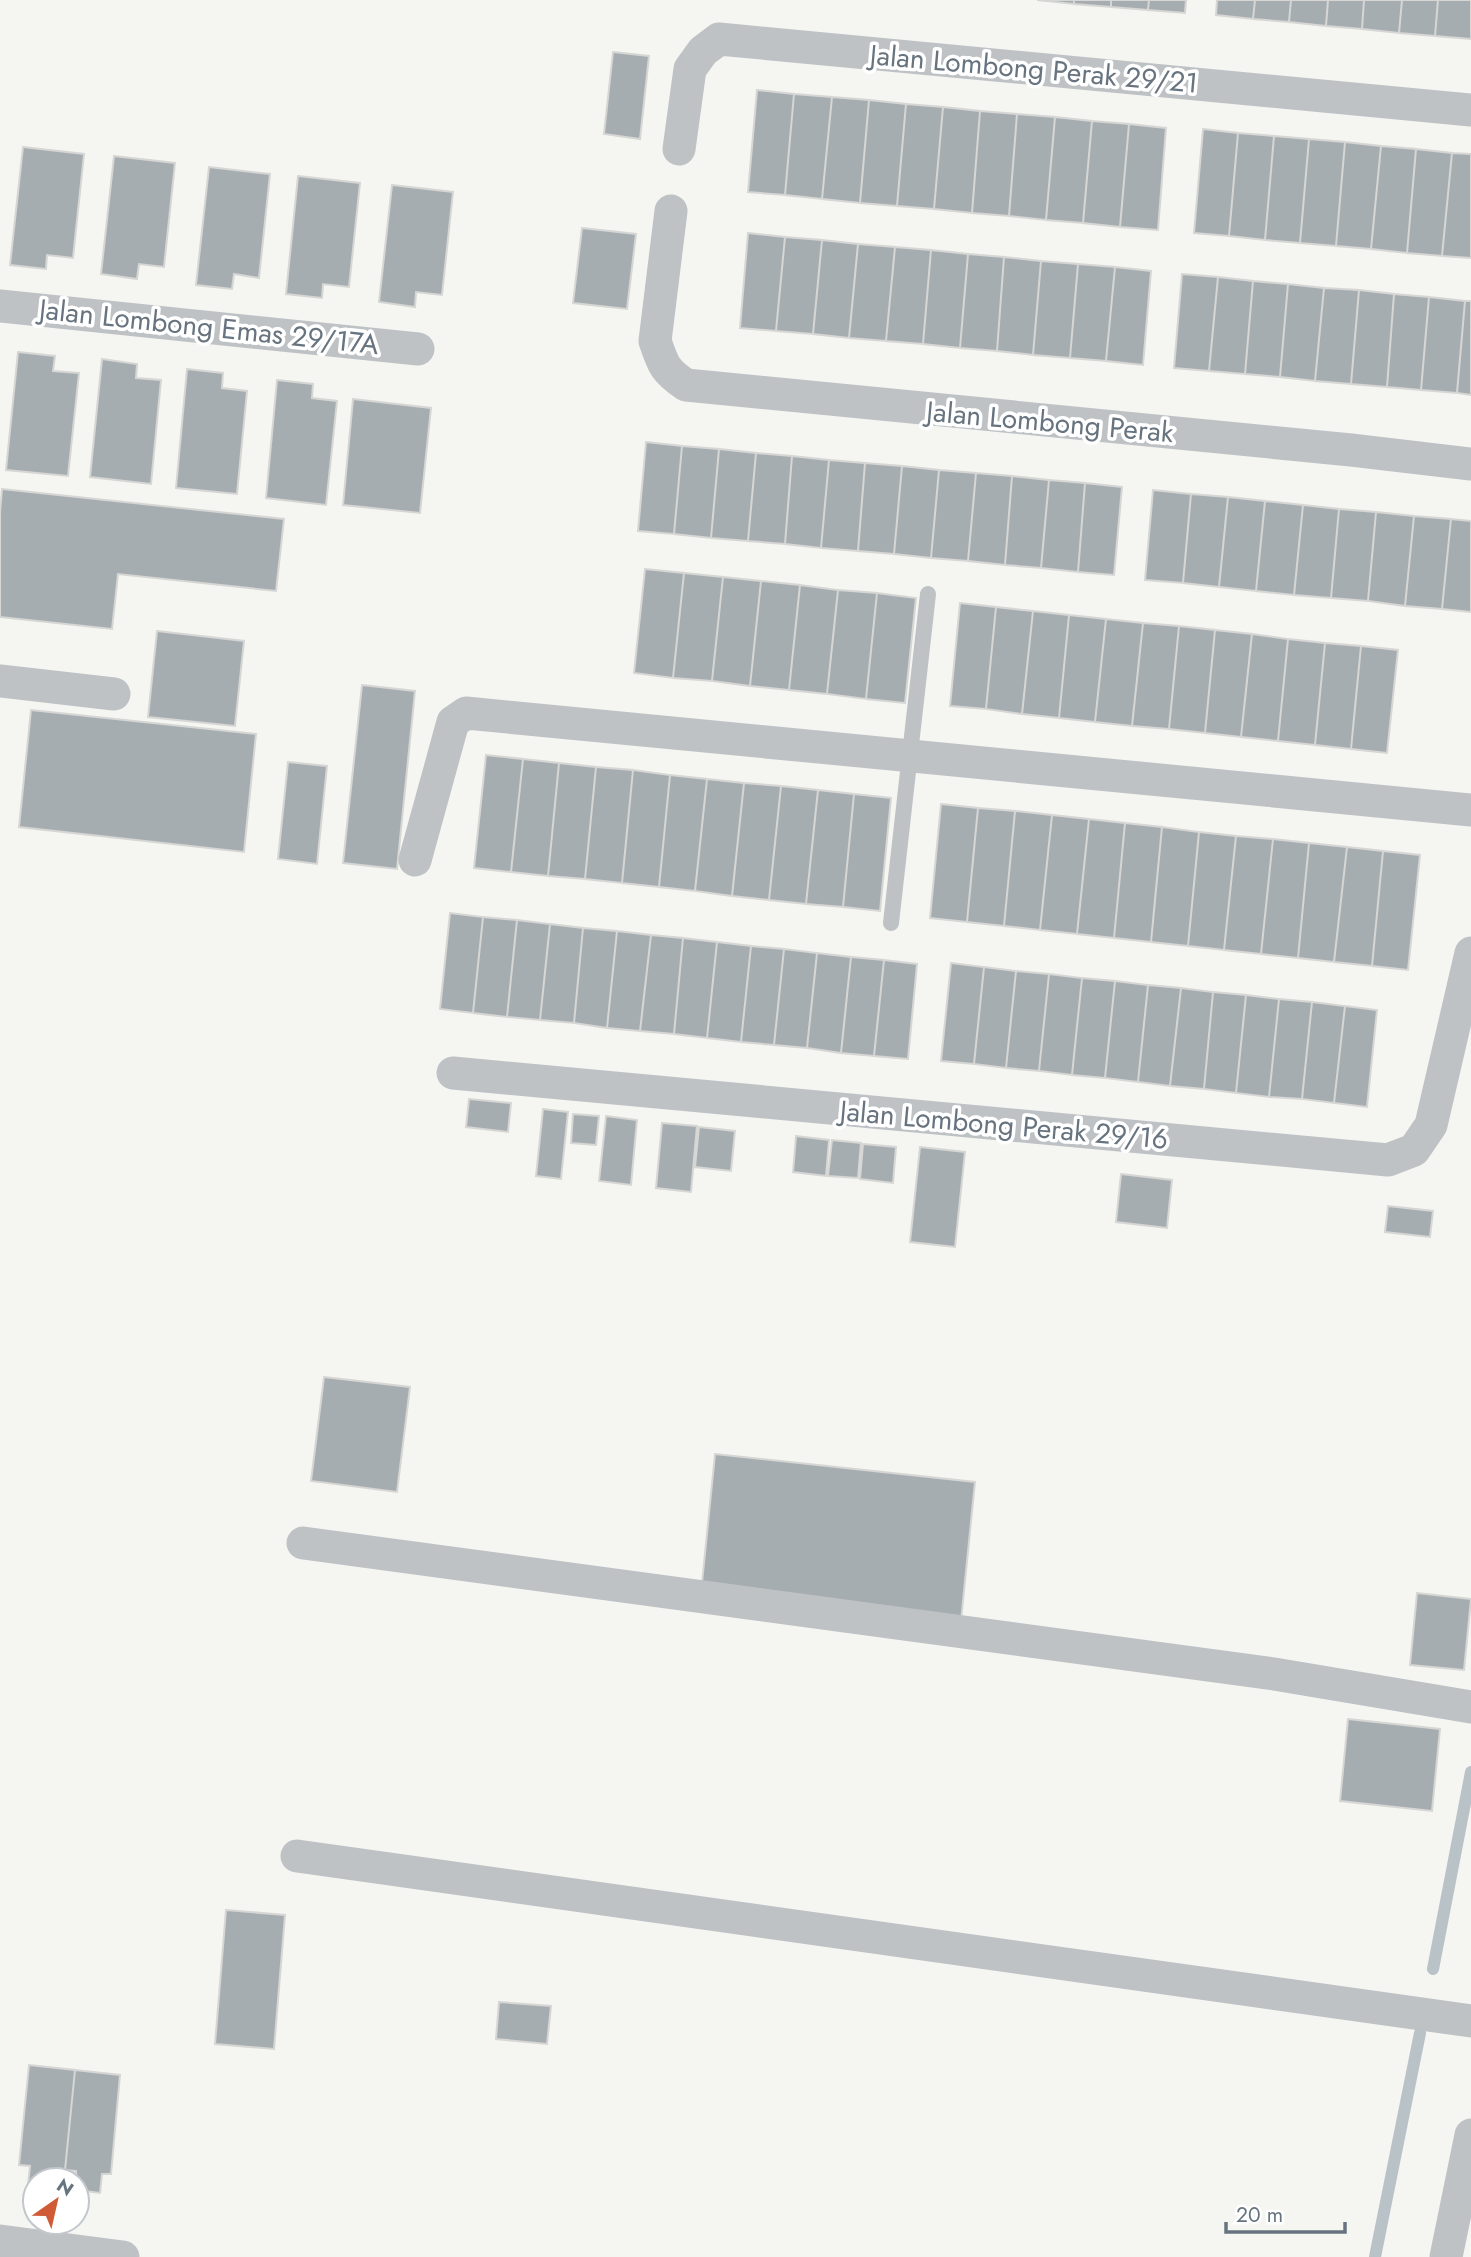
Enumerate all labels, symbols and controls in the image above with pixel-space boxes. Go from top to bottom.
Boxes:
street label: Jalan Lombong Perak 29/21 [864,34,1200,104]
street label: Jalan Lombong Emas 29/17A [33,288,381,365]
street label: Jalan Lombong Perak [921,390,1176,453]
street label: Jalan Lombong Perak 29/16 [834,1090,1170,1160]
north arrow [21,2166,91,2236]
text: N [51,2172,79,2203]
scale bar [1226,2190,1345,2234]
text: 20 m [1236,2200,1283,2230]

